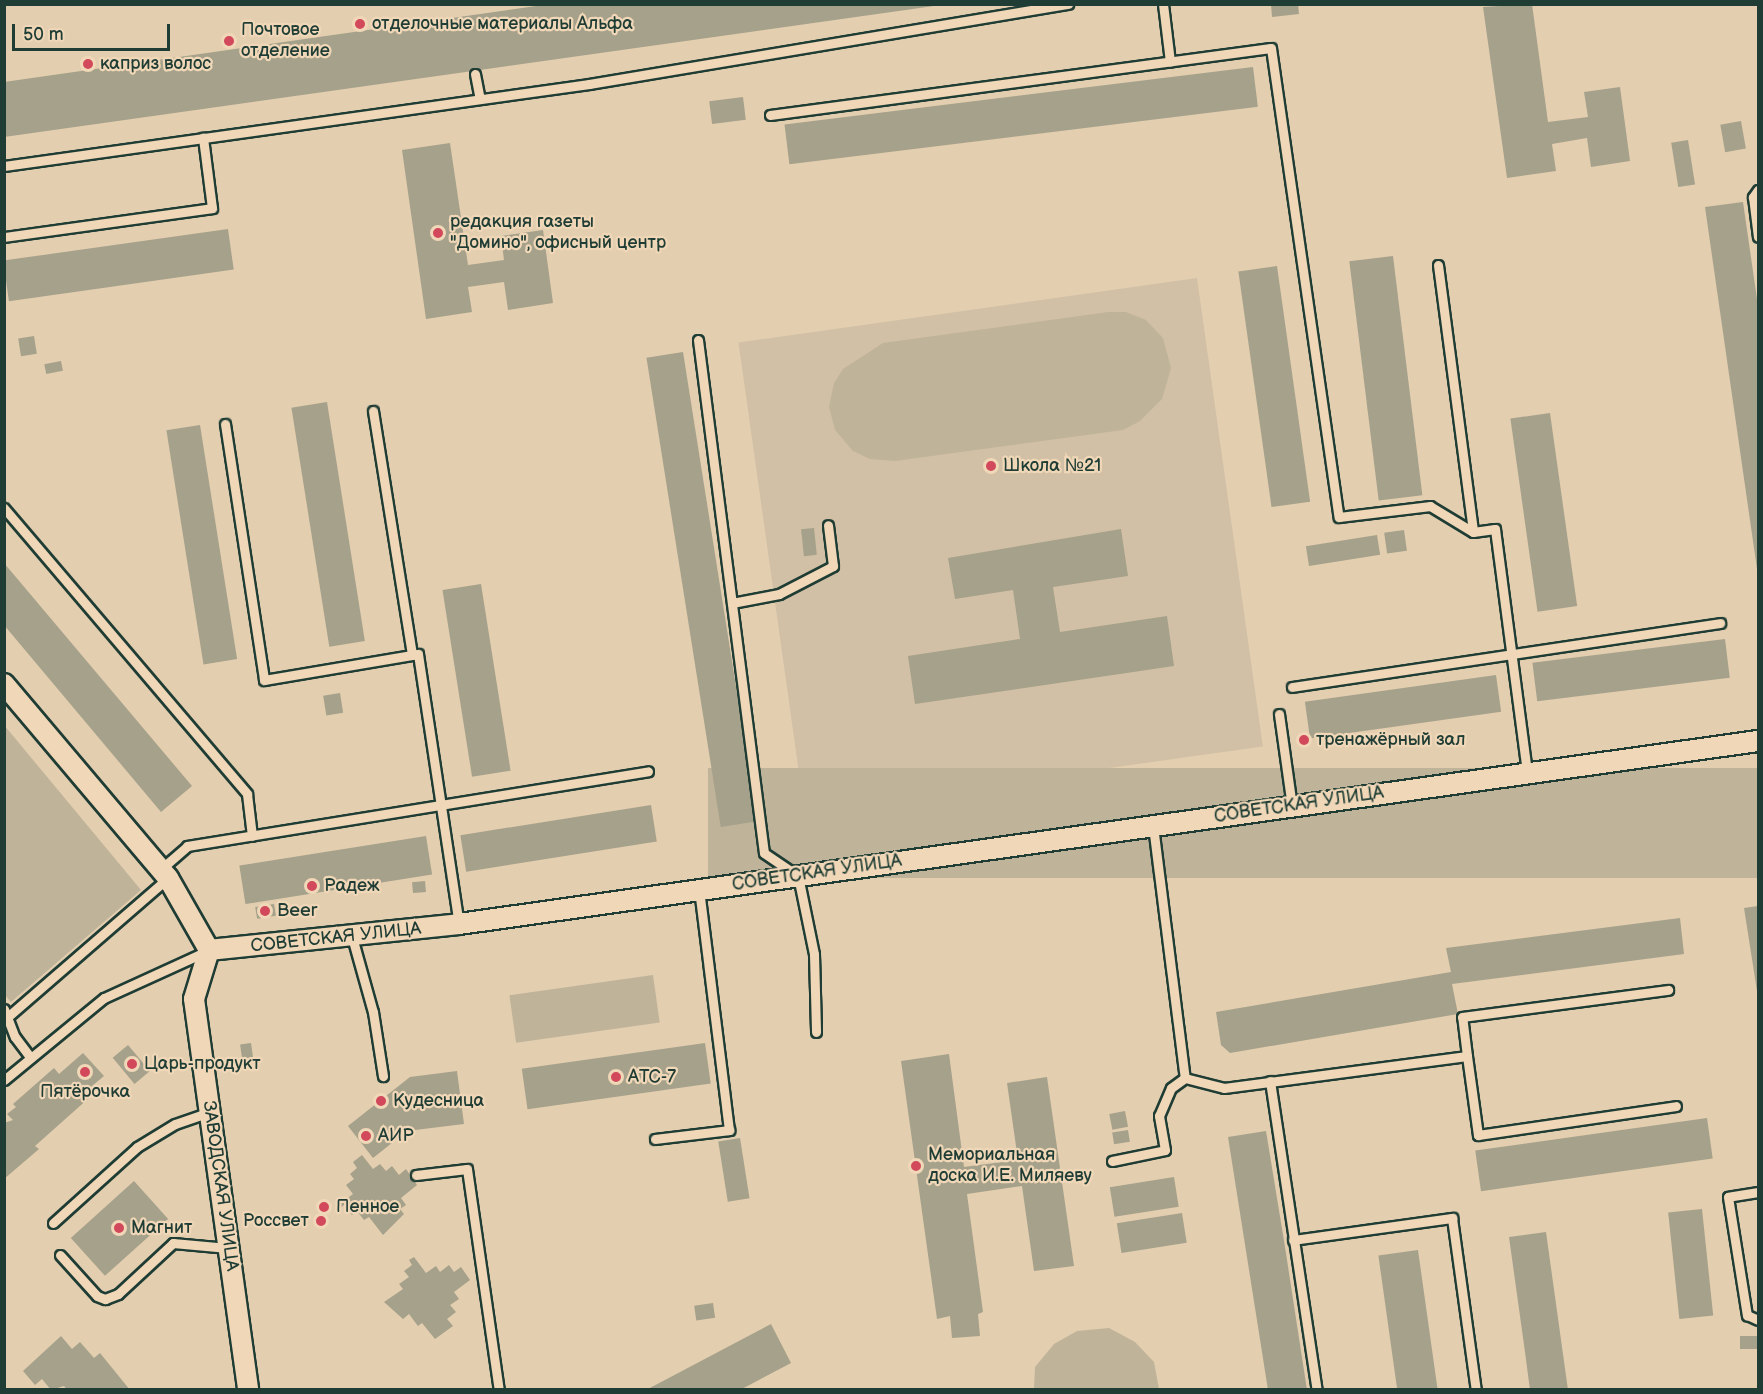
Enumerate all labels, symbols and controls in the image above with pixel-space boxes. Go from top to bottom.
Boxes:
scale bar [15,12,172,50]
place label: отделочные материалы Альфа [372,13,633,35]
marker: отделочные материалы Альфа [353,17,367,31]
place label: Почтовое отделение [241,20,330,63]
text: 50 m [23,24,64,45]
marker: Почтовое отделение [222,34,236,48]
place label: каприз волос [100,53,211,75]
marker: каприз волос [81,57,95,71]
place label: редакция газеты "Домино", офисный центр [450,212,666,254]
marker: редакция газеты "Домино", офисный центр [431,226,445,240]
place label: Школа №21 [1003,455,1101,477]
marker: Школа №21 [984,459,998,473]
place label: тренажёрный зал [1316,729,1465,751]
marker: тренажёрный зал [1297,733,1311,747]
street label: СОВЕТСКАЯ УЛИЦА [1213,782,1385,828]
street label: СОВЕТСКАЯ УЛИЦА [731,850,903,896]
place label: Радеж [324,875,380,897]
marker: Радеж [305,879,319,893]
place label: Beer [277,900,317,922]
marker: Beer [258,904,272,918]
street label: СОВЕТСКАЯ УЛИЦА [250,918,422,958]
place label: Царь-продукт [144,1053,261,1075]
marker: Царь-продукт [125,1057,139,1071]
marker: Пятёрочка [78,1065,92,1079]
place label: АТС-7 [628,1066,676,1088]
marker: АТС-7 [609,1070,623,1084]
place label: Пятёрочка [40,1081,130,1103]
place label: Кудесница [393,1090,484,1112]
marker: Кудесница [374,1094,388,1108]
street label: ЗАВОДСКАЯ УЛИЦА [197,1100,243,1272]
place label: АИР [378,1125,414,1147]
marker: АИР [359,1129,373,1143]
place label: Мемориальная доска И.Е. Миляеву [928,1145,1092,1188]
marker: Мемориальная доска И.Е. Миляеву [909,1159,923,1173]
place label: Пенное [336,1196,399,1218]
marker: Пенное [317,1200,331,1214]
place label: Россвет [243,1210,309,1232]
marker: Россвет [314,1214,328,1228]
place label: Магнит [131,1217,192,1239]
marker: Магнит [112,1221,126,1235]

